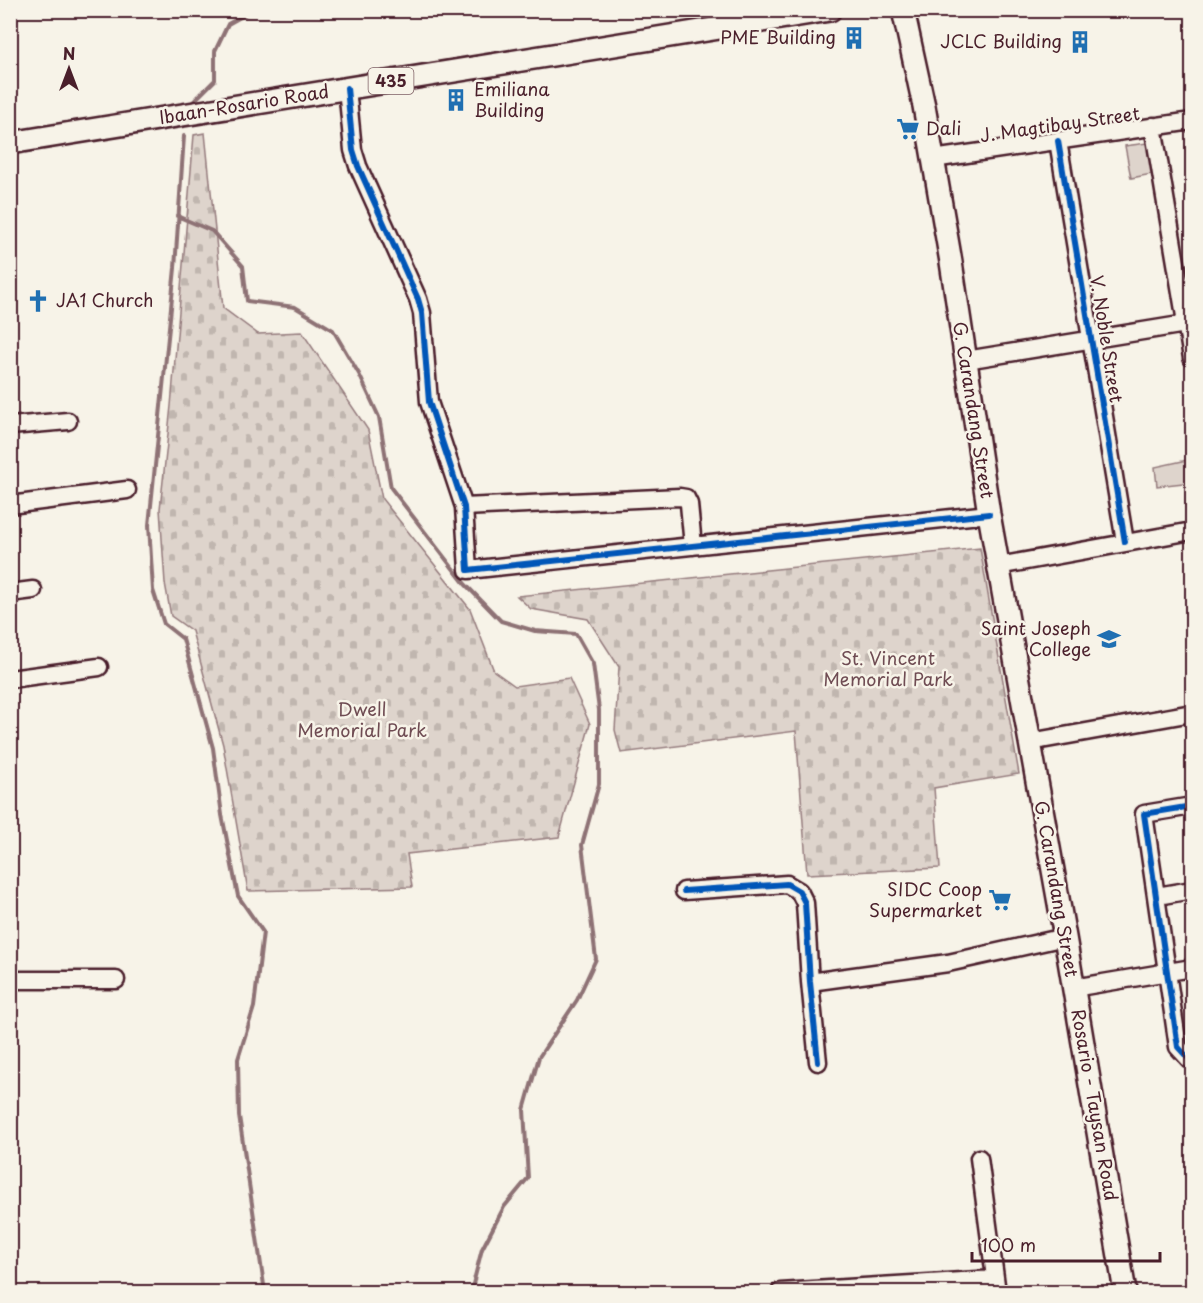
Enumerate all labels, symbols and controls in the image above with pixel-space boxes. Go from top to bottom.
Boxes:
place label: PME Building [720,23,836,50]
building icon: PME Building [841,25,867,51]
place label: JCLC Building [940,27,1062,54]
building icon: JCLC Building [1067,29,1093,55]
north arrow [39,39,99,99]
text: N [63,41,75,65]
road number: 435 [368,68,414,94]
place label: Emiliana Building [474,75,550,123]
street label: Ibaan-Rosario Road [157,77,331,130]
building icon: Emiliana Building [443,87,469,113]
street label: J. Magtibay Street [978,99,1141,148]
place label: Dali [926,114,961,141]
supermarket icon: Dali [895,116,921,142]
street label: V. Noble Street [1084,273,1131,404]
place label: JA1 Church [56,286,153,313]
church icon: JA1 Church [25,288,51,314]
street label: G. Carandang Street [947,319,1002,500]
place label: Saint Joseph College [981,614,1091,662]
school or university icon: Saint Joseph College [1096,626,1122,652]
park label: St. Vincent Memorial Park [823,644,953,692]
park label: Dwell Memorial Park [297,695,427,743]
street label: G. Carandang Street [1029,798,1086,979]
place label: SIDC Coop Supermarket [869,875,982,923]
supermarket icon: SIDC Coop Supermarket [987,887,1013,913]
street label: Rosario - Taysan Road [1065,1007,1126,1203]
scale bar [972,1225,1160,1263]
text: 100 m [981,1231,1036,1258]

